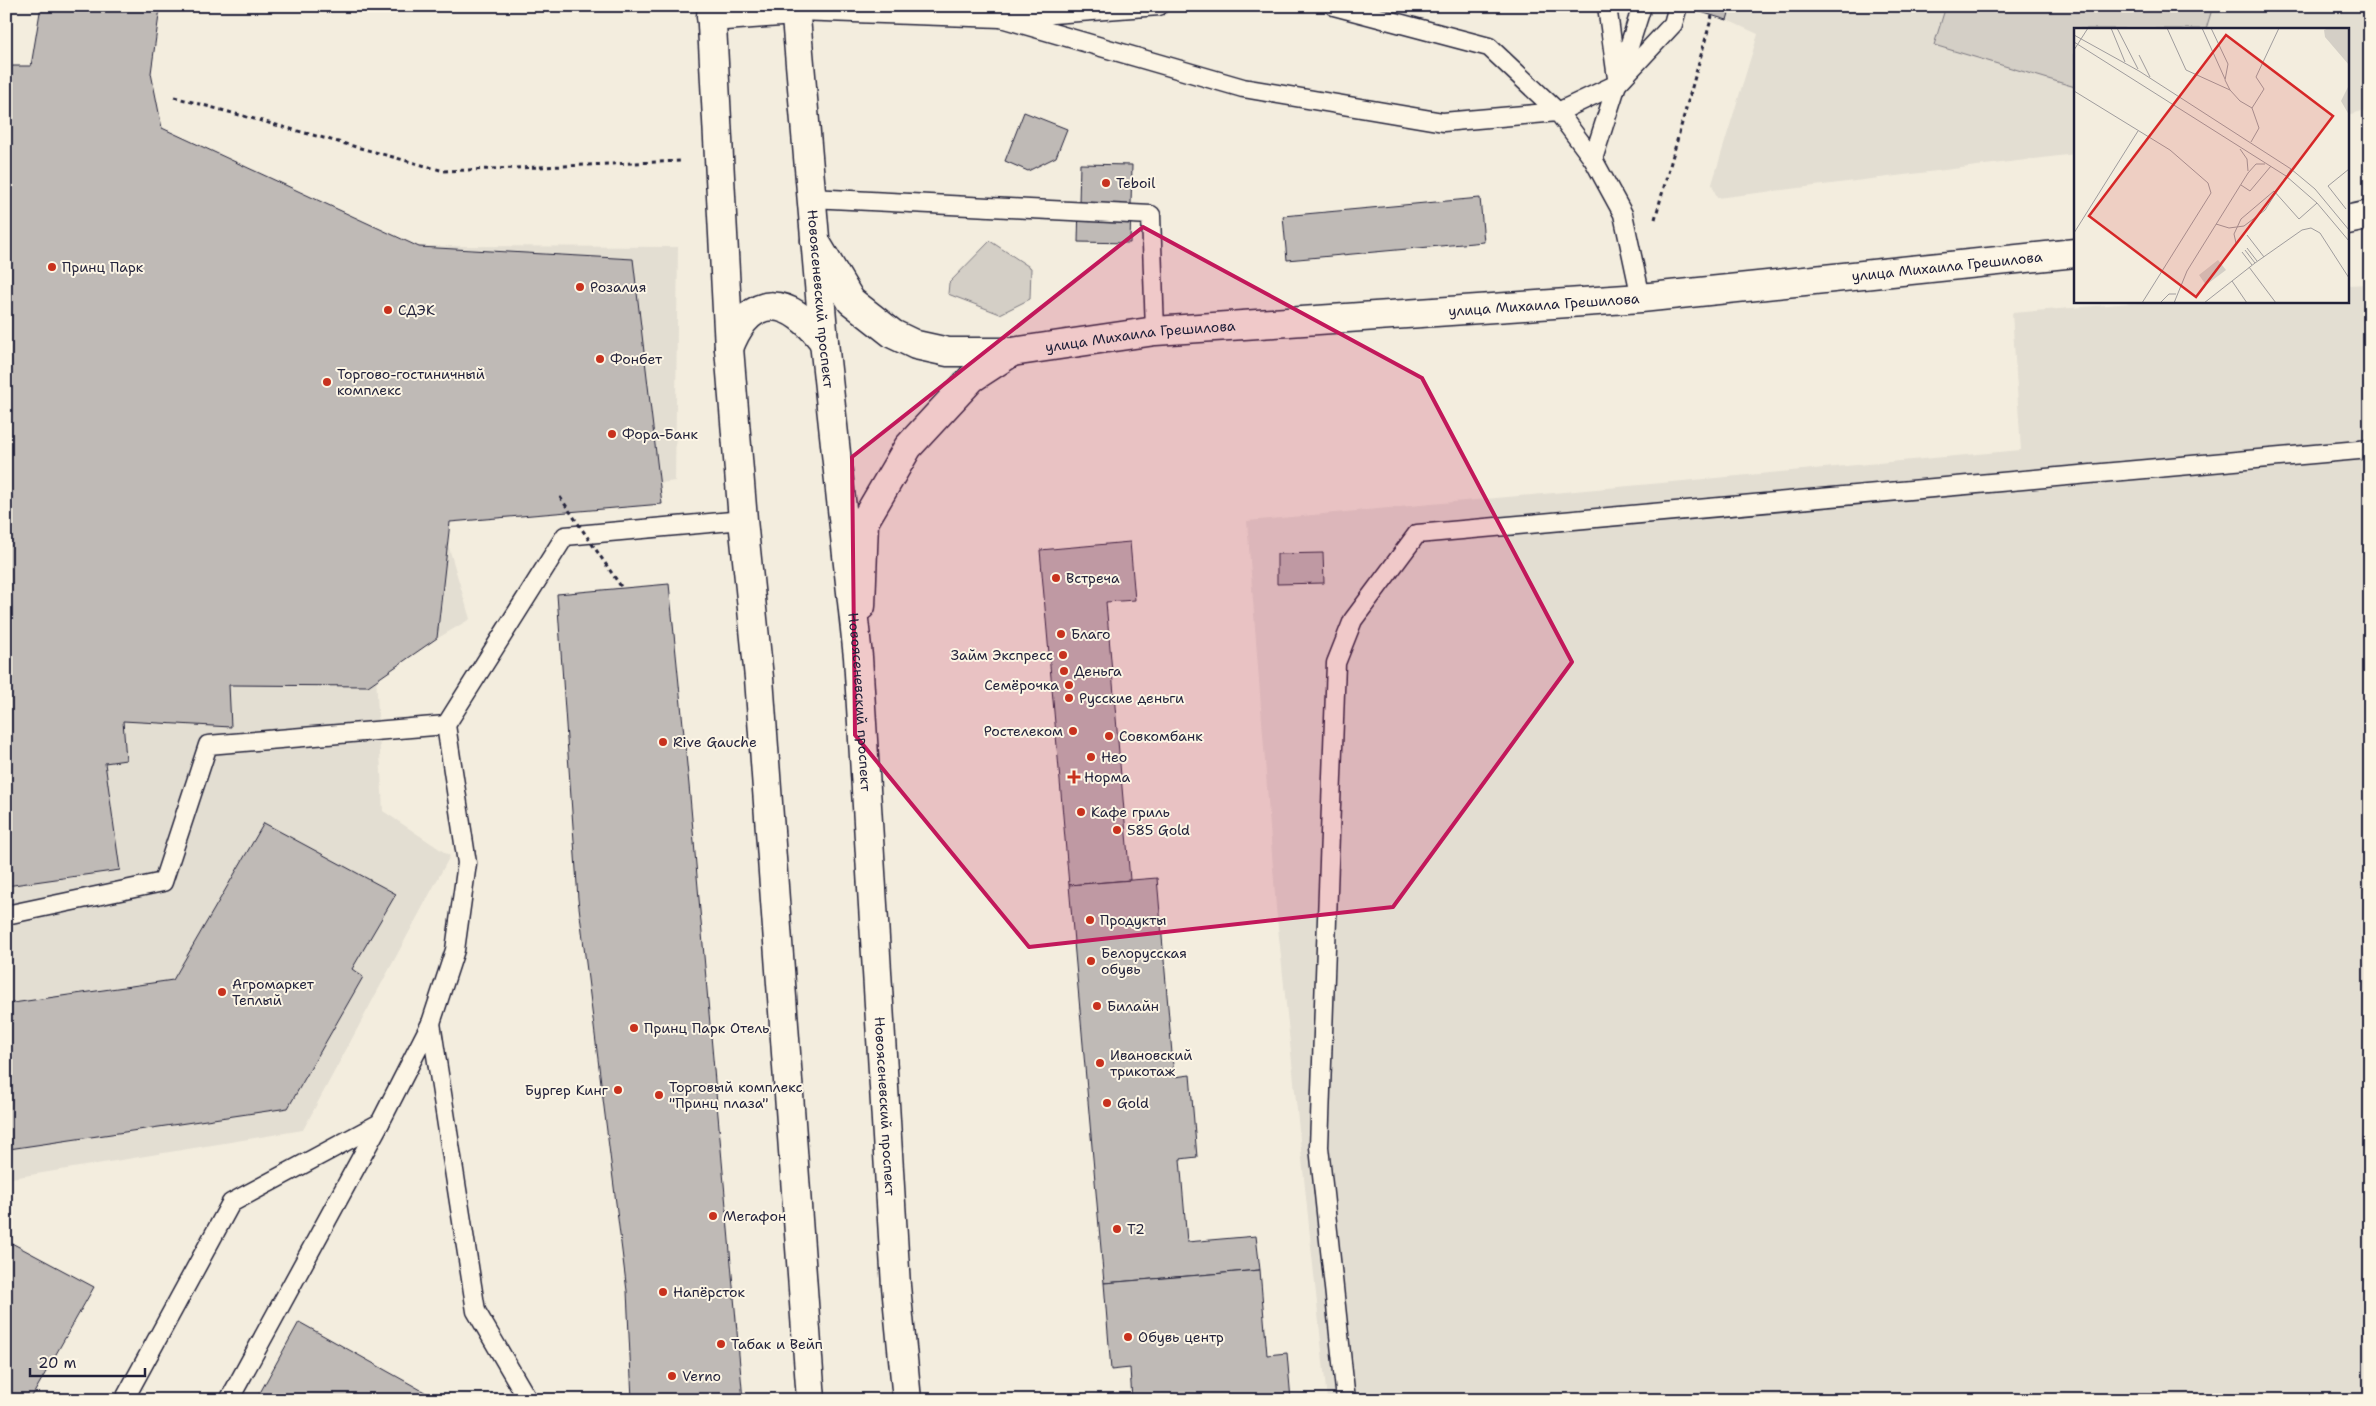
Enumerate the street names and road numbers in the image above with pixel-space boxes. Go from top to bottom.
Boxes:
street label: Новоясеневский проспект [804,209,838,390]
street label: улица Михаила Грешилова [1851,247,2044,285]
street label: улица Михаила Грешилова [1448,289,1640,320]
street label: улица Михаила Грешилова [1044,317,1236,356]
street label: Новоясеневский проспект [844,612,875,793]
street label: Новоясеневский проспект [871,1016,900,1197]

